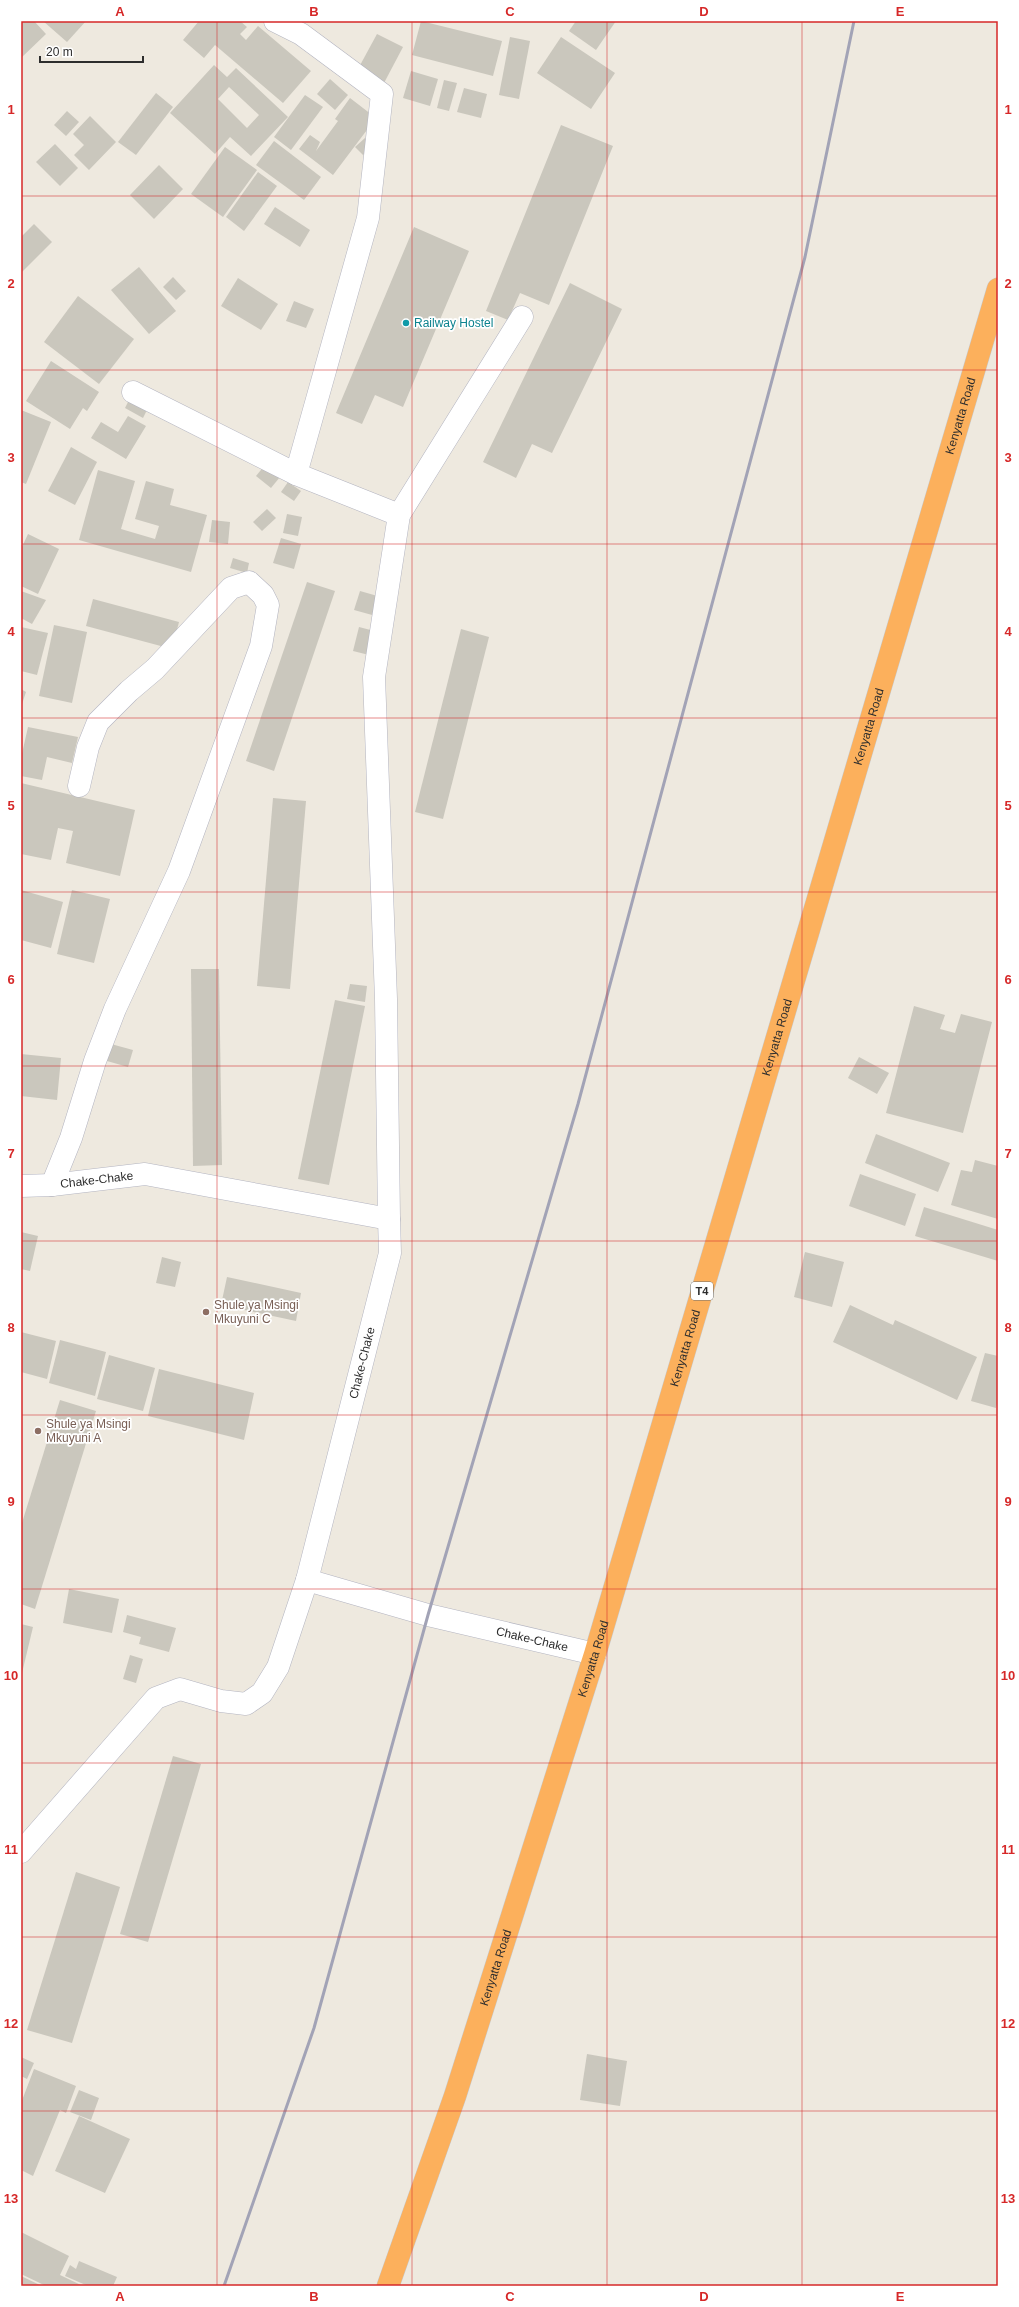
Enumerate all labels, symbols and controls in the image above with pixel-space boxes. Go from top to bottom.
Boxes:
text: A [115,4,125,19]
text: B [309,4,319,19]
text: C [505,4,515,19]
text: D [699,4,709,19]
text: E [896,4,905,19]
scale bar [40,38,143,64]
text: 20 m [46,45,73,59]
text: 1 [7,102,15,117]
text: 1 [1004,102,1012,117]
text: 2 [7,276,15,291]
text: 2 [1004,276,1012,291]
place label: Railway Hostel [414,316,493,330]
marker: Railway Hostel [401,318,411,328]
street label: Kenyatta Road [943,376,978,456]
text: 3 [7,450,15,465]
text: 3 [1004,450,1012,465]
text: 4 [7,624,15,639]
text: 4 [1004,624,1012,639]
street label: Kenyatta Road [851,687,887,767]
text: 5 [7,798,15,813]
text: 5 [1004,798,1012,813]
text: 6 [7,972,15,987]
text: 6 [1004,972,1012,987]
street label: Kenyatta Road [759,997,795,1078]
text: 7 [7,1146,15,1161]
text: 7 [1004,1146,1012,1161]
street label: Chake-Chake [59,1168,134,1191]
road number: T4 [691,1282,713,1300]
place label: Shule ya Msingi Mkuyuni C [214,1298,299,1326]
marker: Shule ya Msingi Mkuyuni C [201,1307,211,1317]
street label: Kenyatta Road [667,1308,703,1388]
text: 8 [7,1320,15,1335]
text: 8 [1004,1320,1012,1335]
street label: Chake-Chake [346,1325,378,1400]
place label: Shule ya Msingi Mkuyuni A [46,1417,131,1445]
marker: Shule ya Msingi Mkuyuni A [33,1426,43,1436]
text: 9 [7,1494,15,1509]
text: 9 [1004,1494,1012,1509]
street label: Kenyatta Road [575,1619,612,1699]
street label: Chake-Chake [495,1624,570,1655]
text: 10 [4,1668,18,1683]
text: 10 [1001,1668,1015,1683]
text: 11 [4,1842,18,1857]
text: 11 [1001,1842,1015,1857]
street label: Kenyatta Road [477,1928,514,2008]
text: 12 [4,2016,18,2031]
text: 12 [1001,2016,1015,2031]
text: 13 [4,2191,18,2206]
text: 13 [1001,2191,1015,2206]
text: A [115,2289,125,2304]
text: B [309,2289,319,2304]
text: C [505,2289,515,2304]
text: D [699,2289,709,2304]
text: E [896,2289,905,2304]

